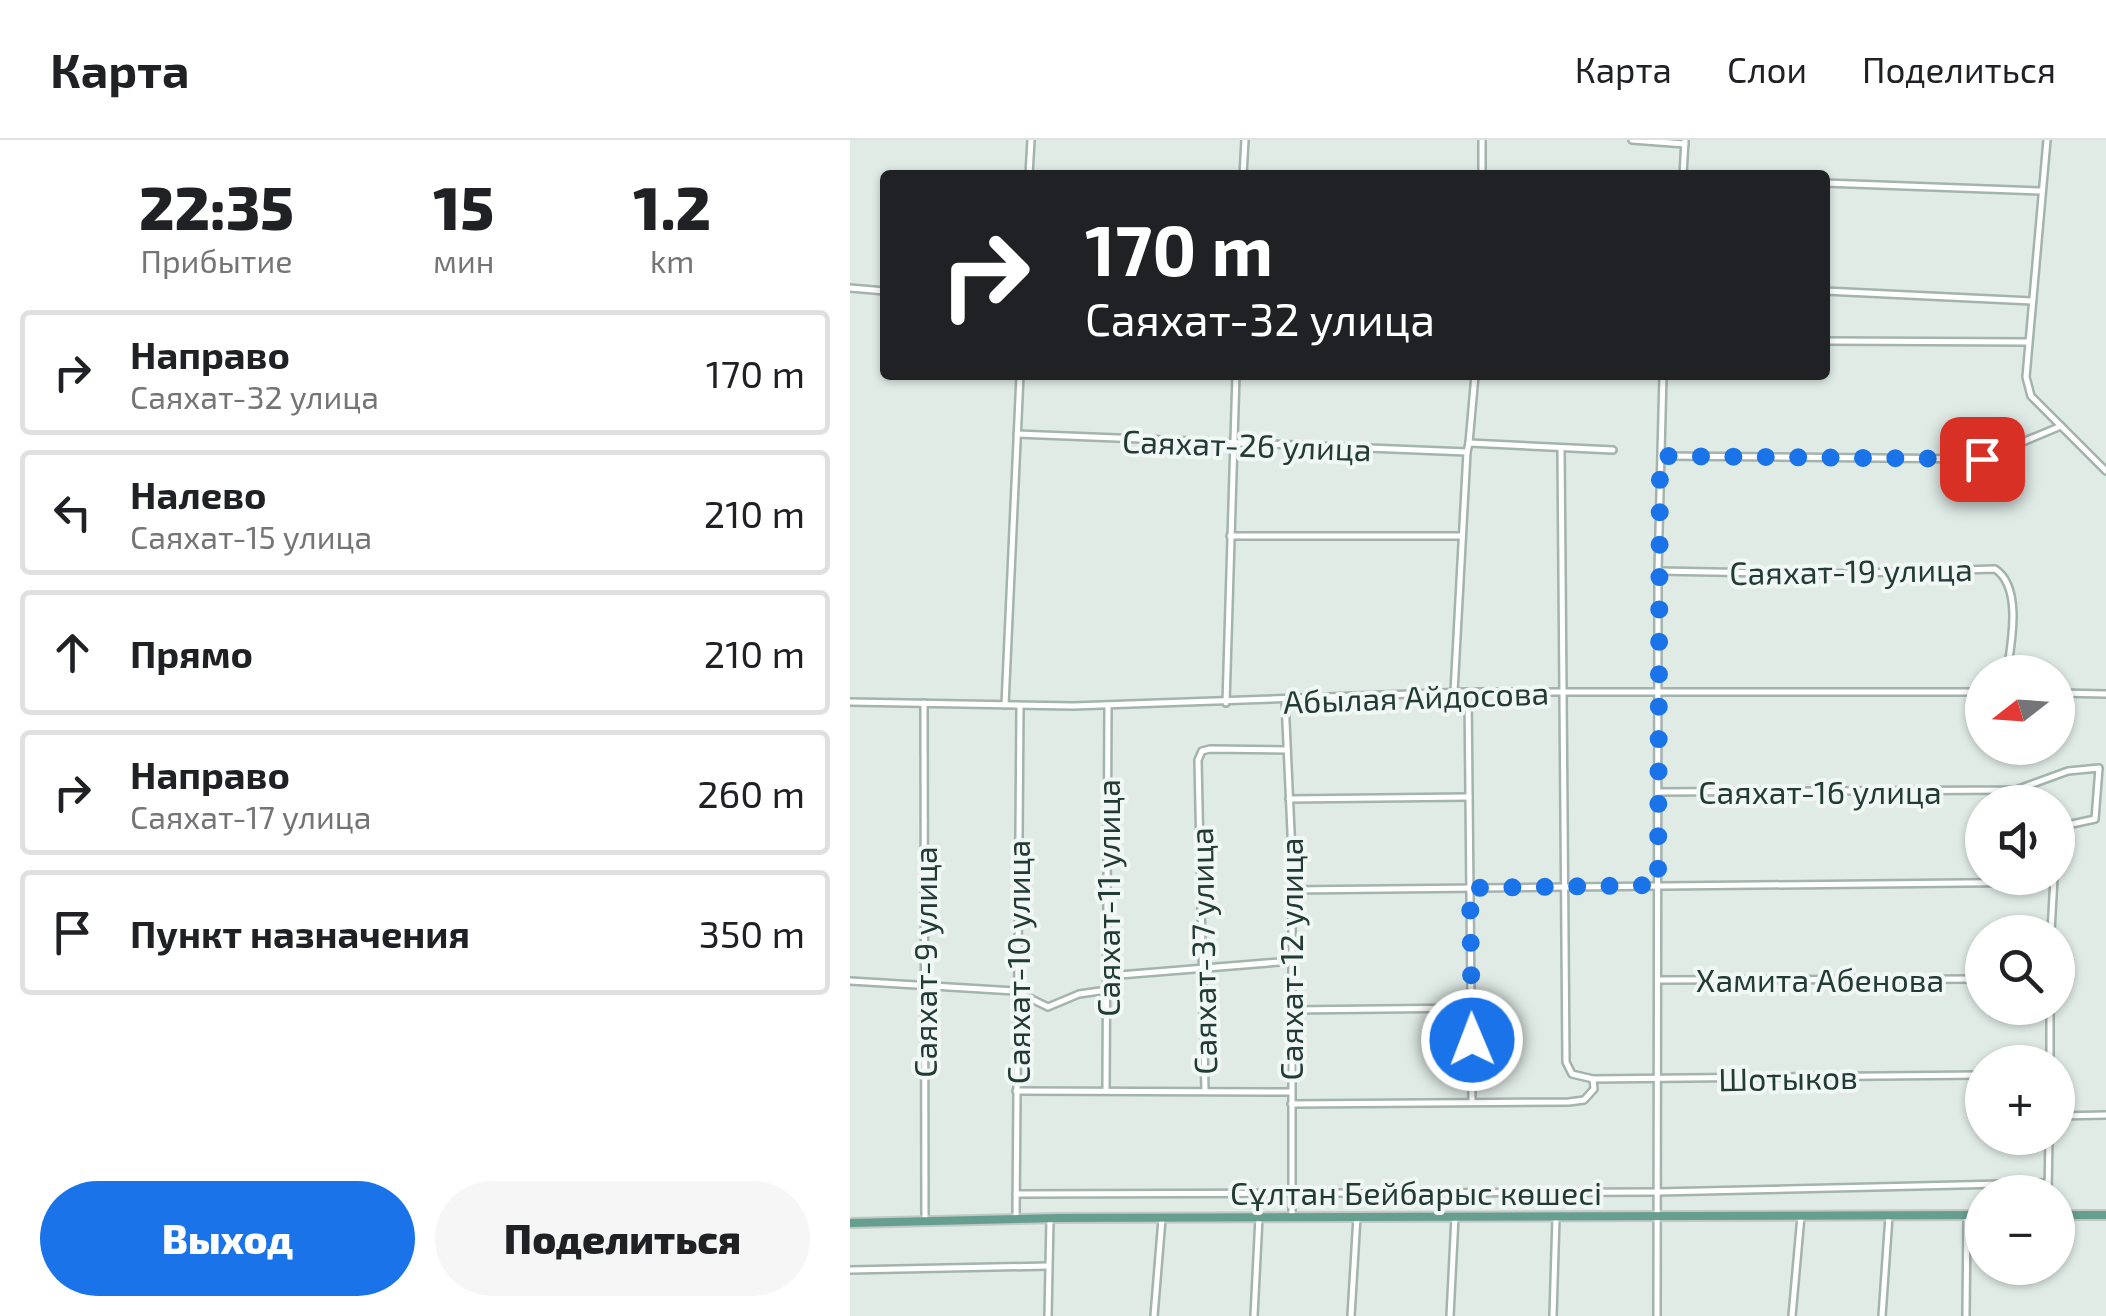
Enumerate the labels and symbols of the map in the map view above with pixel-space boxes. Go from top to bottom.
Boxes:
pin [1940,417,2025,502]
street label: Саяхат-26 улица [1122,421,1372,468]
street label: Саяхат-19 улица [1729,549,1973,592]
north arrow [1965,655,2075,765]
street label: Абылая Айдосова [1282,672,1550,720]
street label: Саяхат-16 улица [1698,772,1942,811]
street label: Саяхат-11 улица [1088,779,1127,1017]
street label: Саяхат-37 улица [1181,827,1224,1075]
street label: Саяхат-12 улица [1271,838,1310,1080]
street label: Саяхат-10 улица [998,840,1037,1084]
street label: Саяхат-9 улица [905,846,944,1078]
street label: Хамита Абенова [1696,960,1944,998]
position arrow [1420,988,1524,1092]
street label: Шотыков [1718,1057,1858,1097]
street label: Сұлтан Бейбарыс көшесі [1230,1173,1602,1211]

